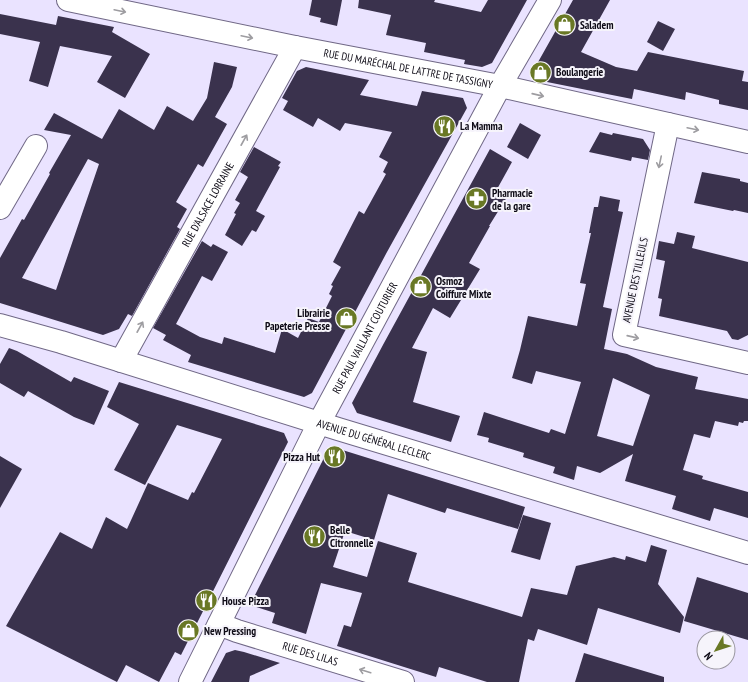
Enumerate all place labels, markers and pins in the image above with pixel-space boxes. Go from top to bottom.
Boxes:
shop icon: Saladem [551,12,577,38]
place label: Saladem [580,18,613,32]
shop icon: Boulangerie [528,59,554,85]
place label: Boulangerie [556,65,604,79]
restaurant icon: La Mamma [431,113,457,139]
place label: La Mamma [460,119,503,133]
pharmacy icon: Pharmacie de la gare [464,186,490,212]
place label: Pharmacie de la gare [492,186,533,213]
shop icon: Osmoz Coiffure Mixte [408,274,434,300]
place label: Osmoz Coiffure Mixte [436,274,492,301]
place label: Librairie Papeterie Presse [265,306,330,333]
shop icon: Librairie Papeterie Presse [333,306,359,332]
restaurant icon: Pizza Hut [322,444,348,470]
place label: Pizza Hut [283,450,321,464]
restaurant icon: Belle Citronnelle [301,523,327,549]
place label: Belle Citronnelle [330,523,374,550]
restaurant icon: House Pizza [194,588,220,614]
place label: House Pizza [222,594,270,608]
shop icon: New Pressing [175,618,201,644]
place label: New Pressing [204,624,256,638]

